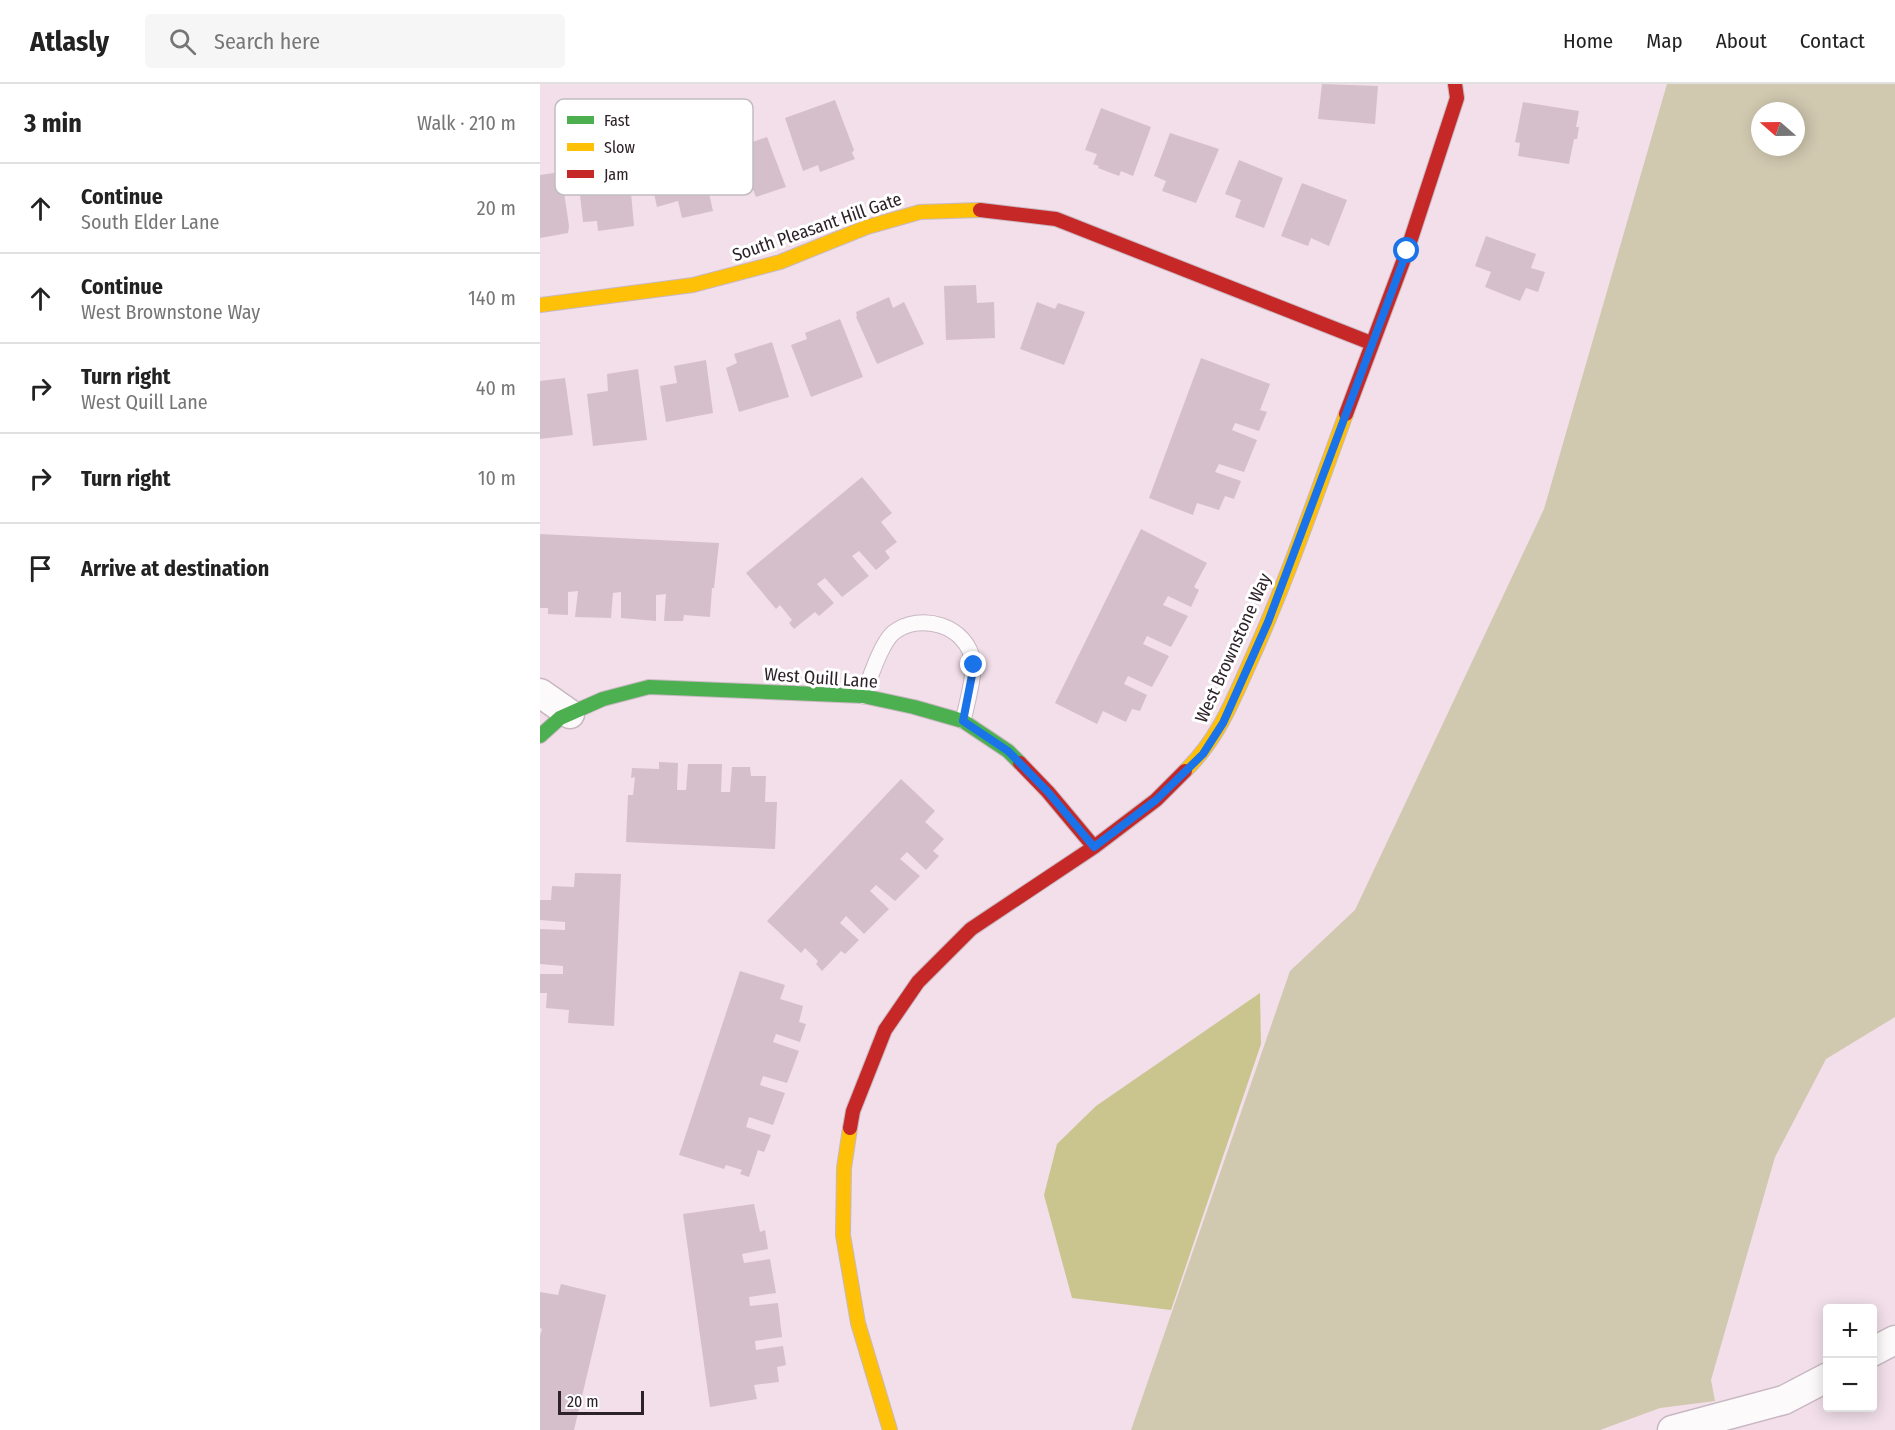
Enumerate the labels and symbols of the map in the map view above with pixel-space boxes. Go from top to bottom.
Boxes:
legend [555,99,753,195]
north arrow [1751,102,1805,156]
text: Fast [604,111,631,130]
text: Slow [604,138,635,157]
text: Jam [604,165,629,184]
street label: South Pleasant Hill Gate [729,188,905,266]
route start [1393,237,1419,263]
street label: West Brownstone Way [1190,570,1276,726]
route end [960,651,986,677]
street label: West Quill Lane [763,663,879,693]
scale bar [558,1388,644,1416]

